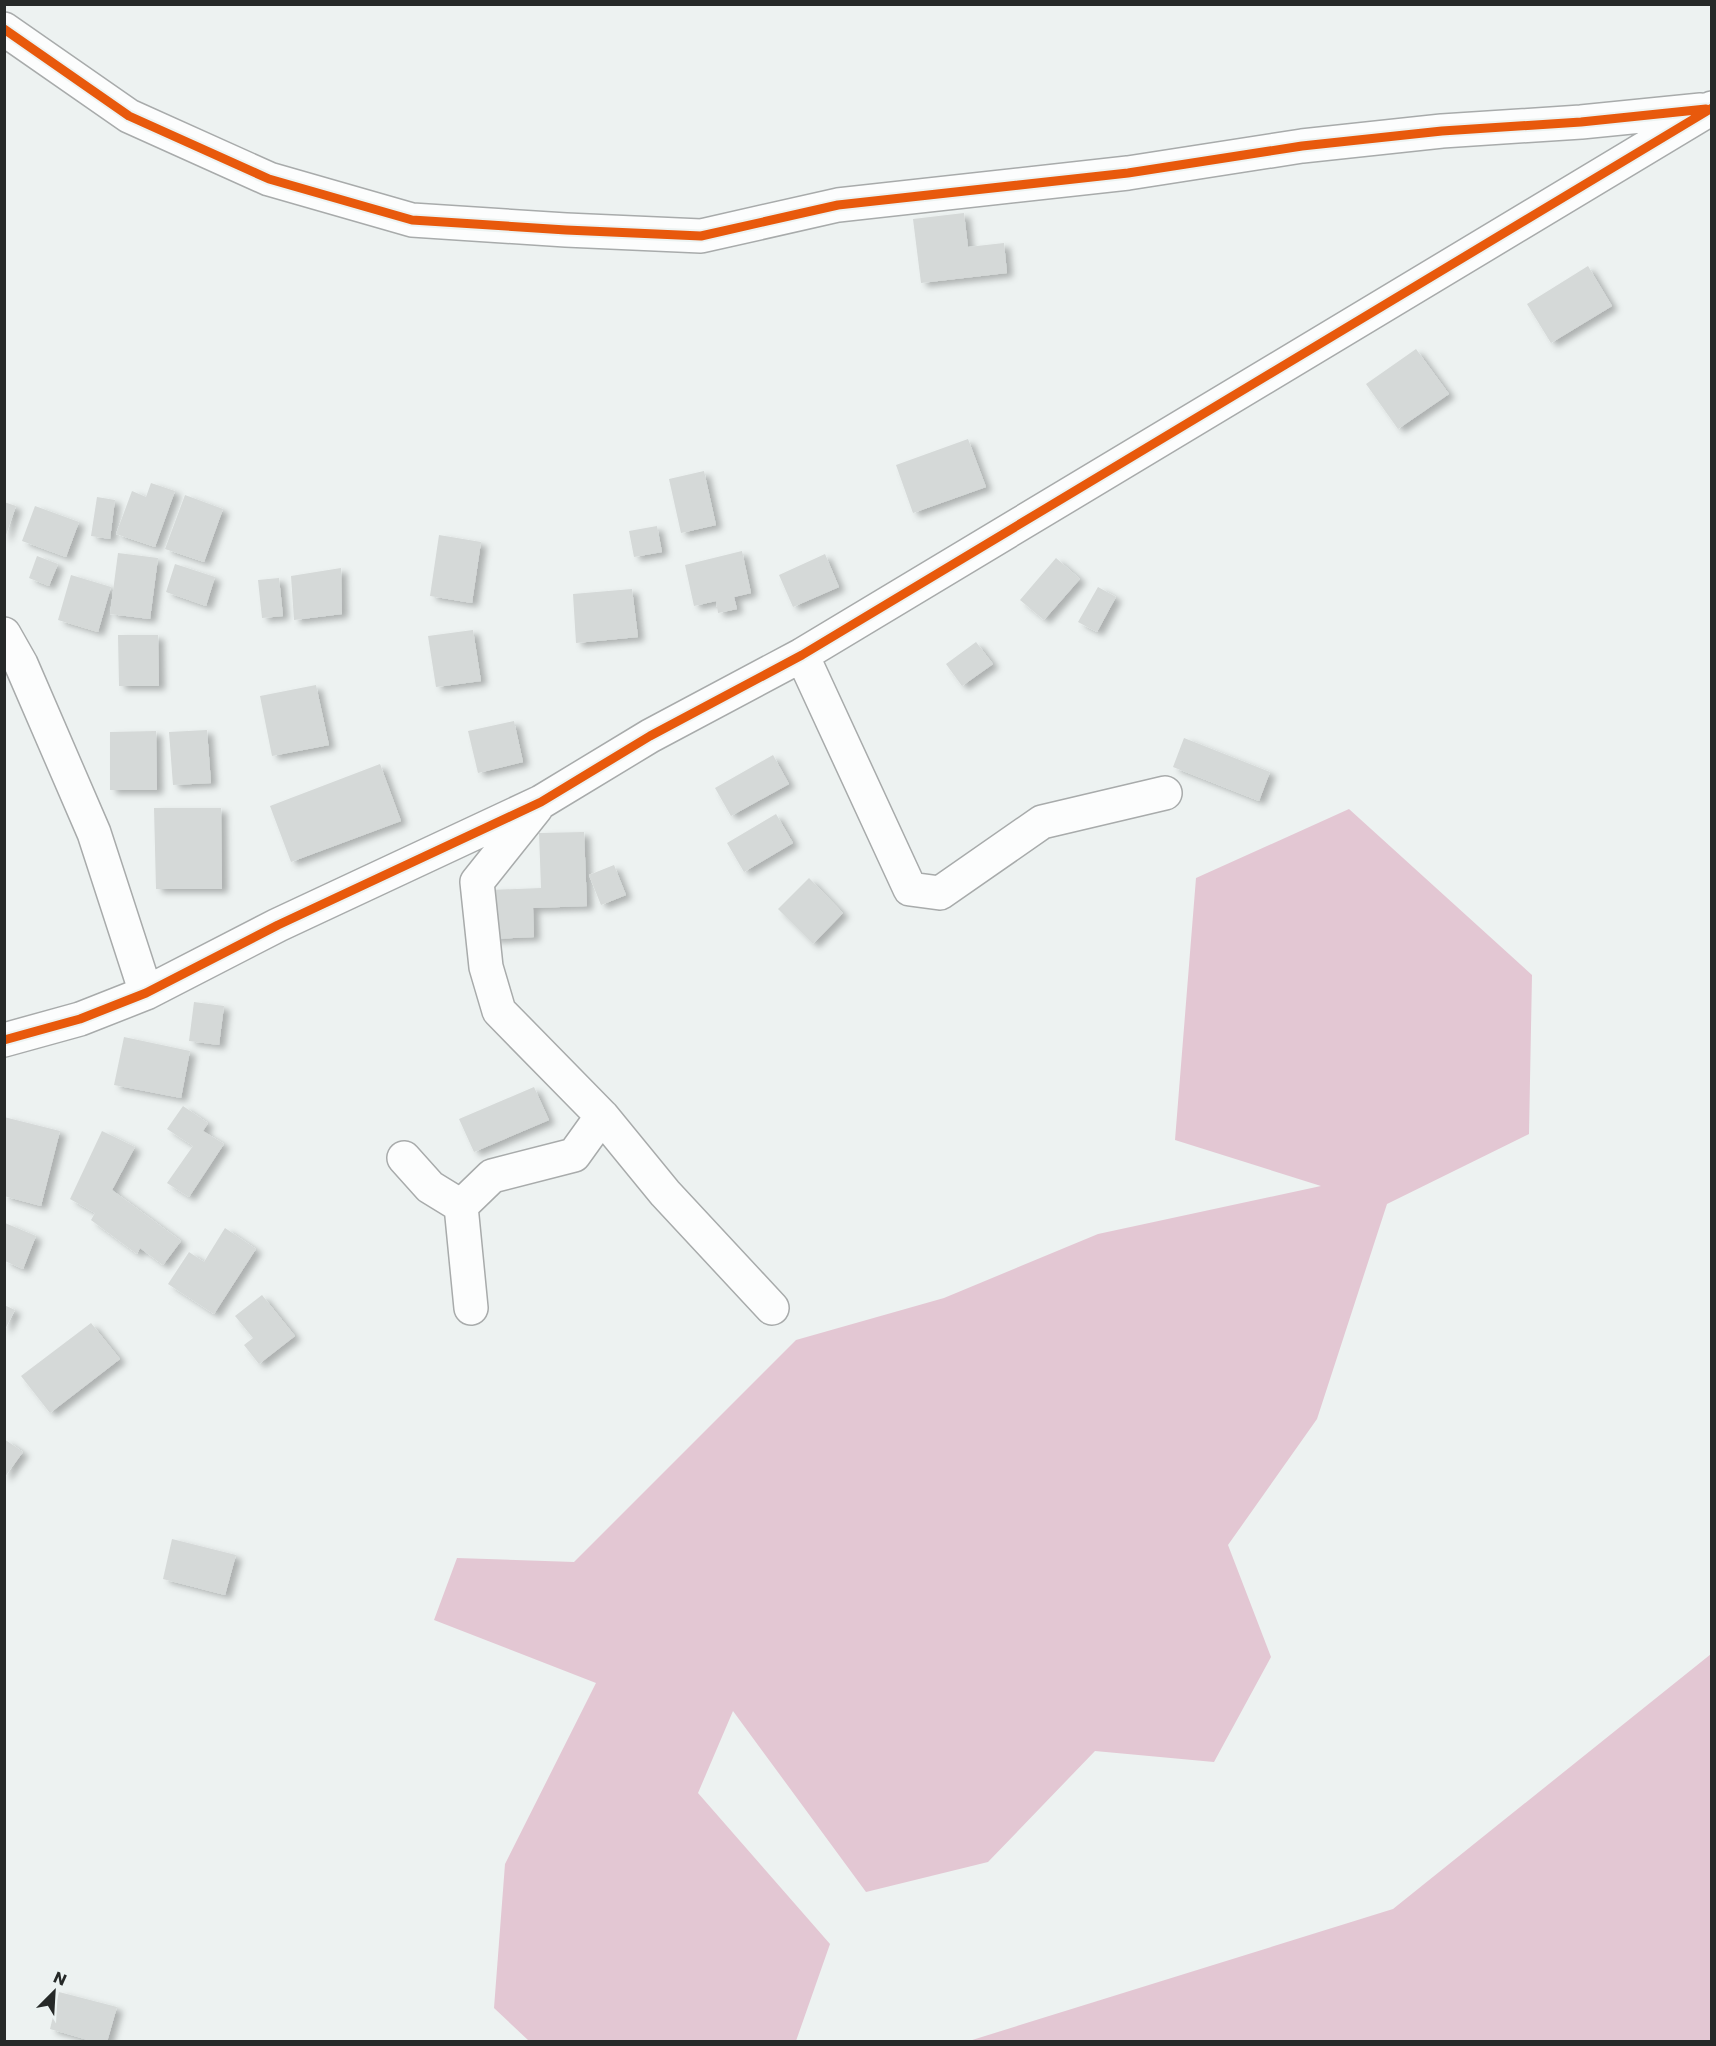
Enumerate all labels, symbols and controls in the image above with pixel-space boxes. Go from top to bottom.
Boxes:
north arrow [24,1962,84,2022]
text: N [50,1966,70,1992]

